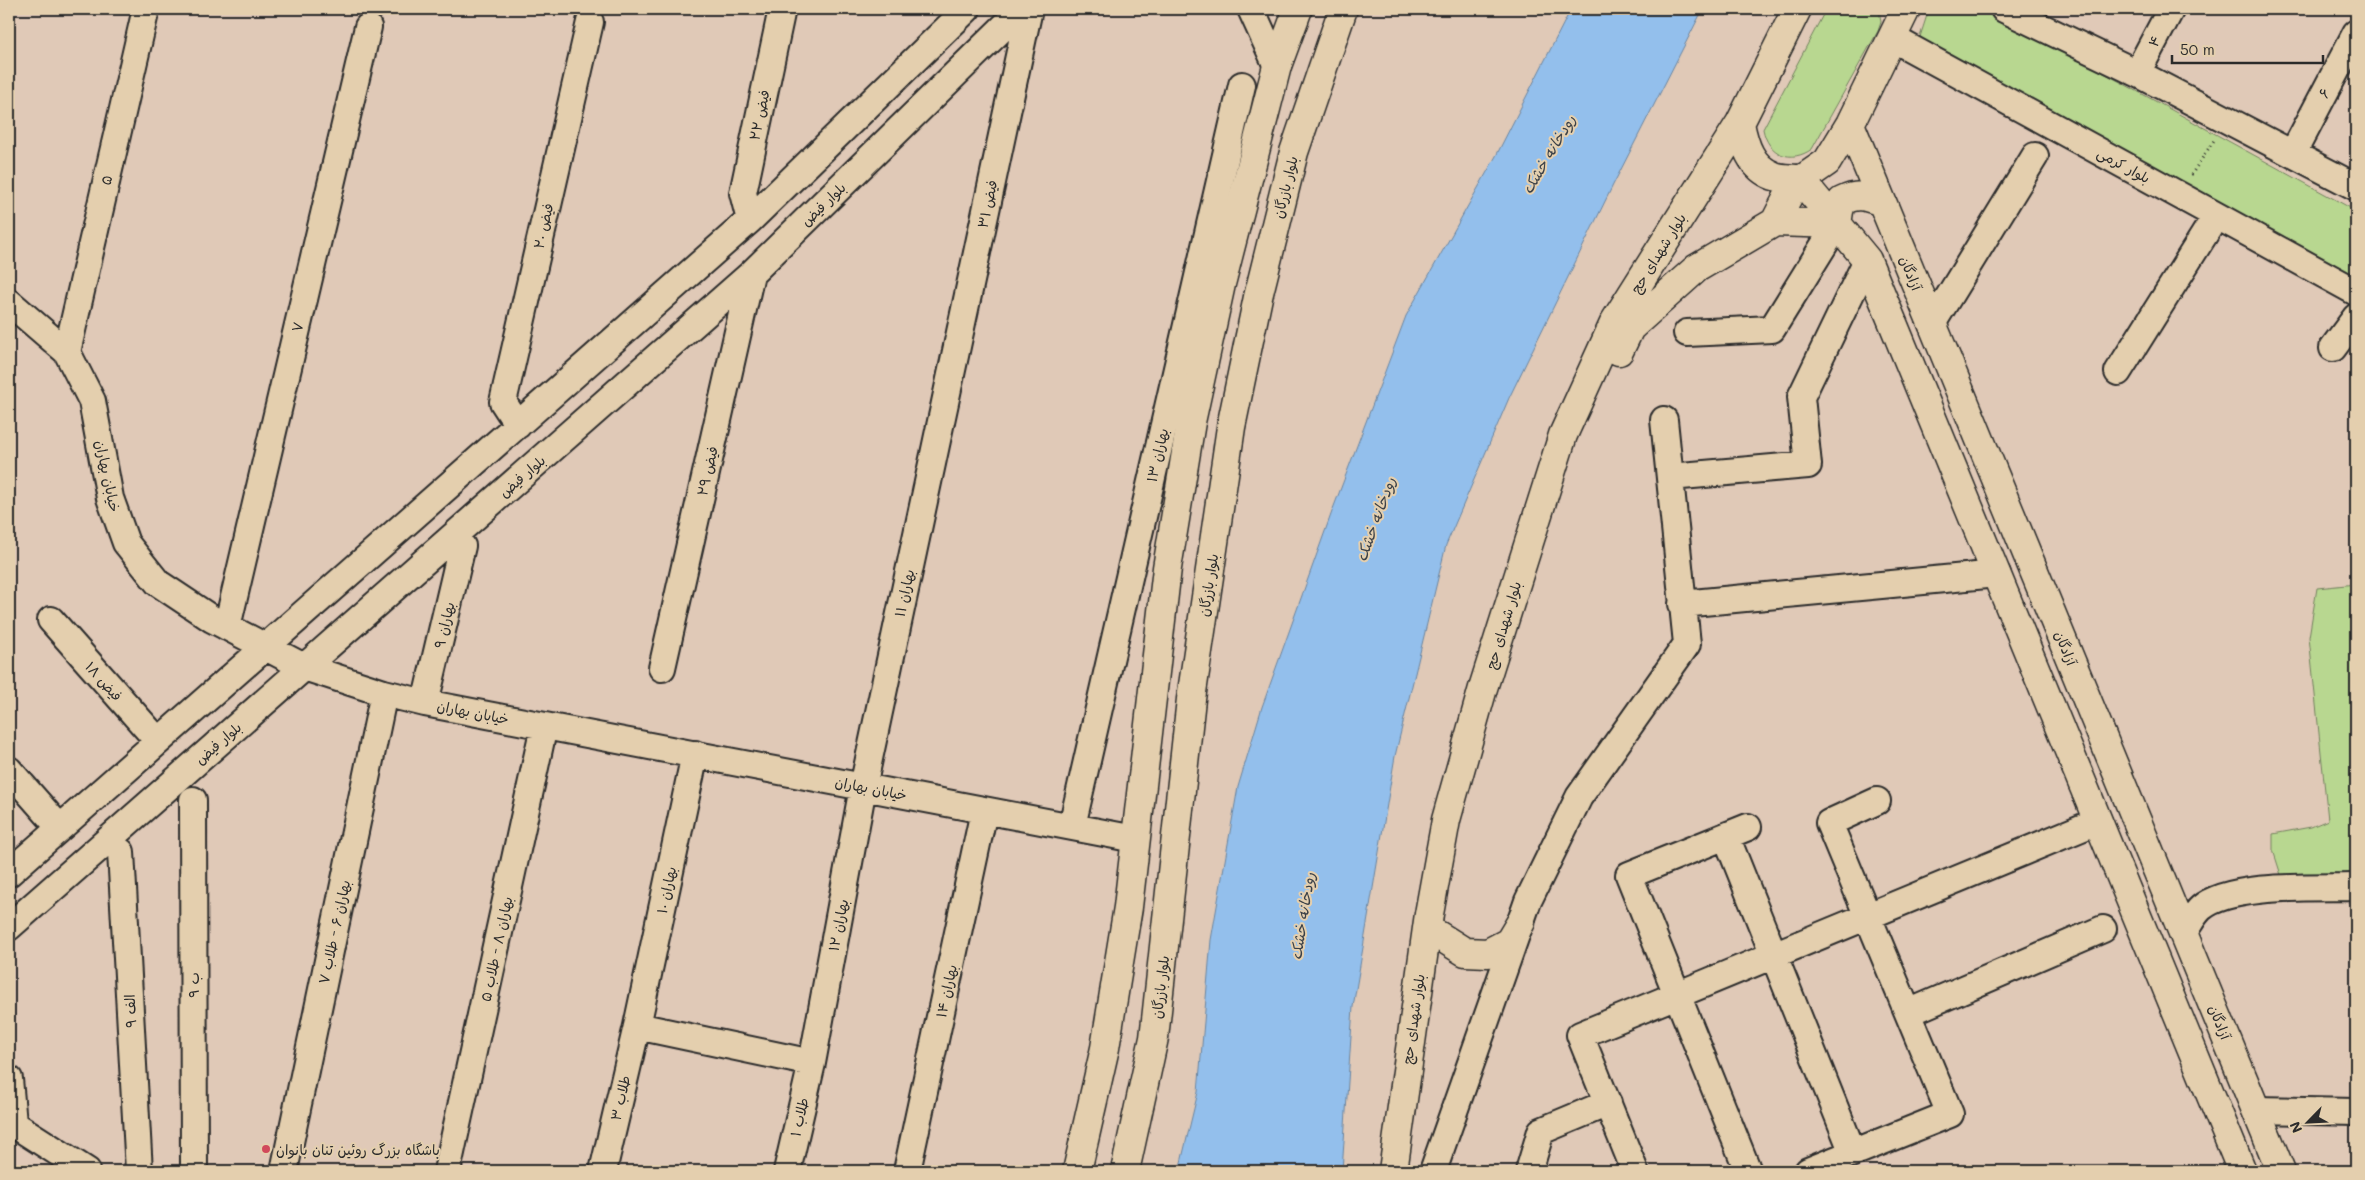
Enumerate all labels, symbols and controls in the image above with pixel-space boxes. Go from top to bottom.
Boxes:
street label: ۴ [2143,32,2165,50]
scale bar [2172,32,2324,64]
text: 50 m [2180,39,2215,59]
street label: ۶ [2314,85,2334,101]
street label: فیض ۲۲ [744,88,774,142]
water label: رودخانه خشک [1517,111,1579,197]
street label: بلوار کرمی [2094,143,2154,187]
street label: بلوار بازرگان [1268,154,1302,220]
street label: ۵ [96,173,116,187]
street label: بلوار فیض [796,178,850,230]
street label: فیض ۳۱ [973,178,1001,230]
street label: فیض ۲۰ [529,201,557,251]
street label: بلوار شهدای حج [1626,209,1691,297]
street label: آزادگان [1895,253,1927,294]
street label: ۷ [287,320,307,334]
street label: بهاران ۱۳ [1142,426,1172,484]
street label: خیابان بهاران [91,438,125,514]
street label: فیض ۲۹ [692,444,722,498]
street label: بلوار فیض [495,451,549,501]
water label: رودخانه خشک [1350,474,1400,564]
street label: بلوار بازرگان [1194,552,1222,618]
street label: بهاران ۱۱ [890,567,918,619]
street label: بلوار شهدای حج [1481,579,1526,672]
street label: بهاران ۹ [429,600,459,650]
street label: آزادگان [2050,628,2082,669]
street label: فیض ۱۸ [81,657,127,705]
street label: خیابان بهاران [435,696,511,728]
street label: بلوار فیض [191,718,245,768]
street label: خیابان بهاران [833,772,909,804]
street label: بهاران ۱۰ [652,865,680,915]
water label: رودخانه خشک [1285,871,1319,961]
street label: بهاران ۶ - طلاب ۷ [314,878,354,986]
street label: بهاران ۸ - طلاب ۵ [476,895,516,1003]
street label: بهاران ۱۲ [824,897,852,953]
street label: بلوار بازرگان [1147,954,1173,1020]
street label: بهاران ۱۴ [931,963,961,1019]
street label: ۹ ب [184,972,203,998]
street label: بلوار شهدای حج [1397,973,1430,1065]
street label: ۹ الف [120,994,140,1028]
street label: آزادگان [2204,1002,2236,1043]
street label: طلاب ۳ [606,1074,634,1122]
street label: طلاب ۱ [785,1096,813,1138]
north arrow [2282,1098,2332,1148]
text: N [2285,1119,2307,1136]
place label: باشگاه بزرگ روئین تنان بانوان [276,1140,440,1159]
marker: باشگاه بزرگ روئین تنان بانوان [260,1143,272,1155]

